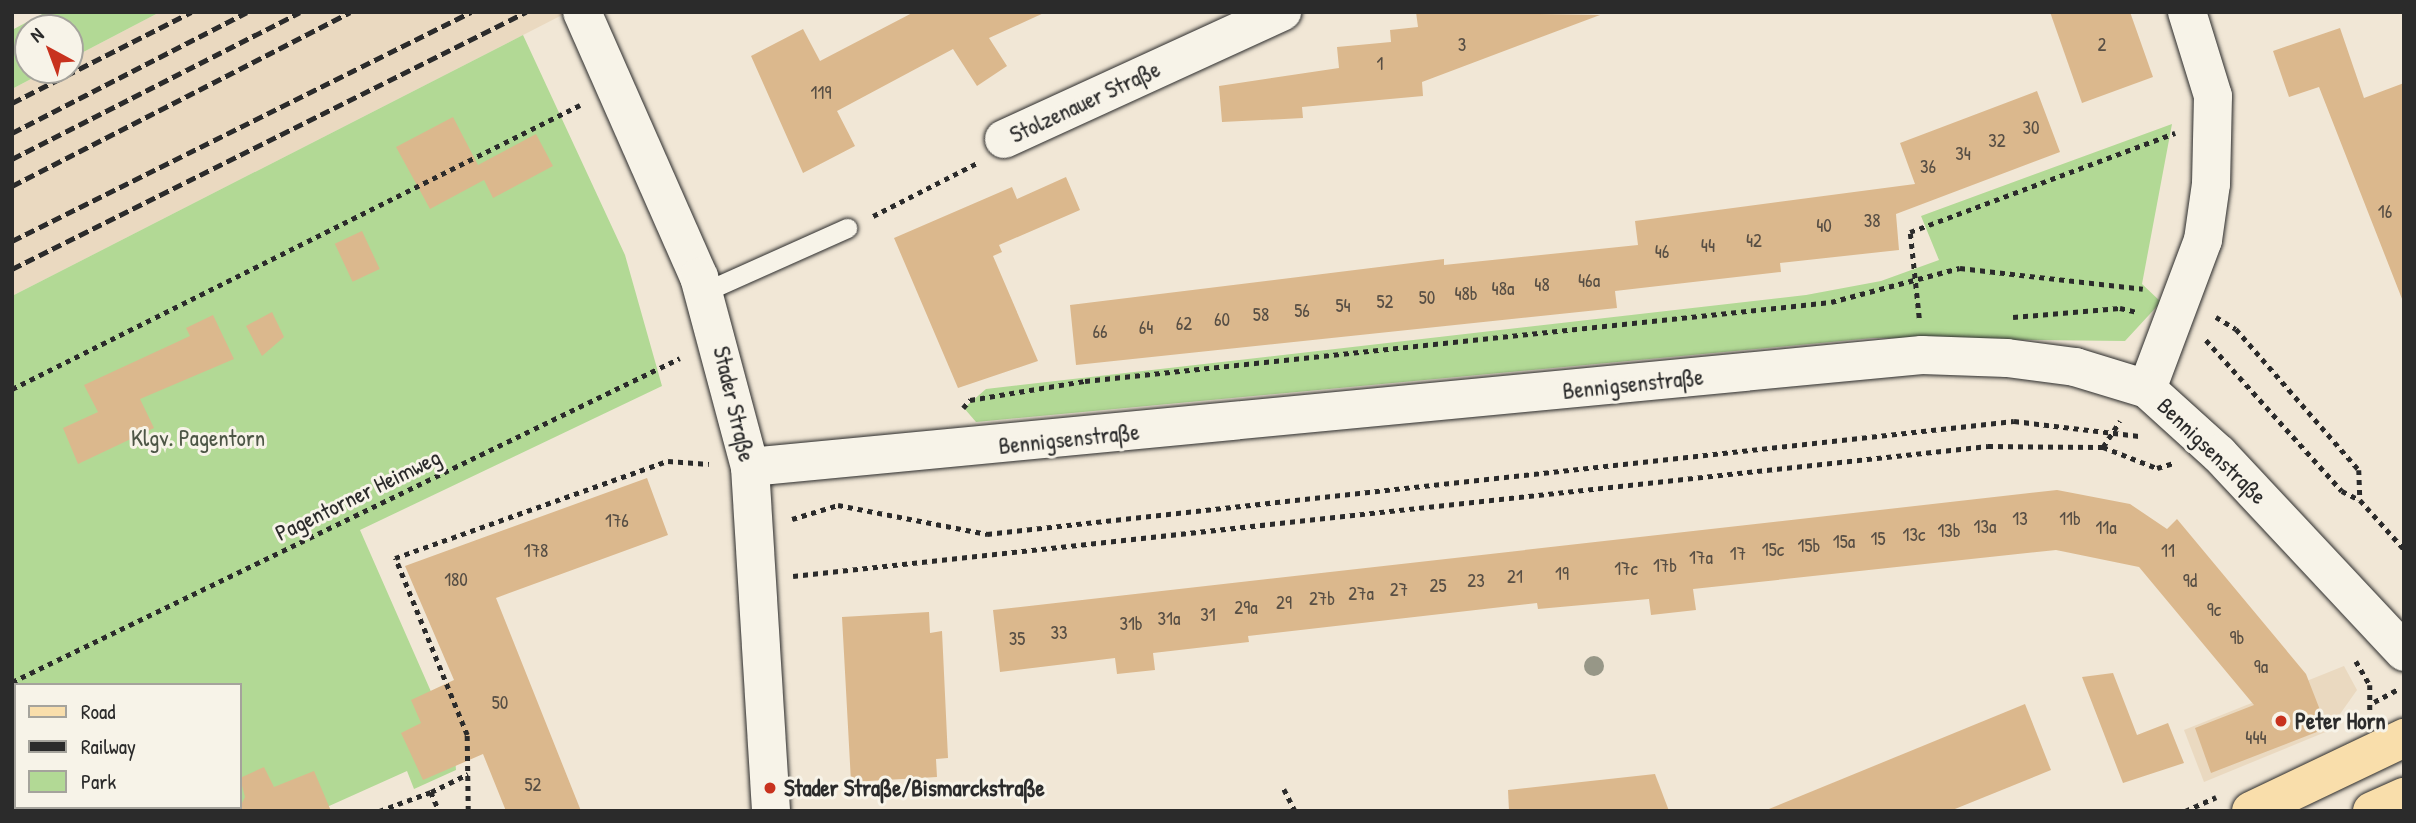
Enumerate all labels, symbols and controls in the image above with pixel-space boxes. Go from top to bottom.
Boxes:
north arrow [14,14,84,84]
text: N [24,22,49,48]
house number: 3 [1458,34,1466,56]
house number: 2 [2098,34,2106,56]
house number: 1 [1377,53,1383,75]
street label: Stolzenauer Straße [1006,55,1164,149]
house number: 119 [811,82,831,104]
house number: 30 [2022,117,2040,139]
house number: 32 [1988,130,2006,152]
house number: 34 [1955,143,1971,165]
house number: 36 [1920,156,1936,178]
house number: 16 [2378,201,2392,223]
house number: 38 [1864,210,1880,232]
house number: 40 [1816,215,1832,237]
house number: 42 [1746,230,1762,252]
house number: 44 [1701,235,1715,257]
house number: 46 [1655,241,1669,263]
house number: 46a [1578,270,1600,292]
house number: 48 [1534,274,1550,296]
house number: 48a [1492,278,1514,300]
house number: 48b [1454,283,1478,305]
house number: 50 [1419,287,1435,309]
house number: 52 [1377,291,1393,313]
house number: 54 [1335,295,1351,317]
house number: 56 [1294,300,1310,322]
house number: 58 [1253,304,1269,326]
house number: 60 [1214,309,1230,331]
house number: 62 [1176,313,1192,335]
house number: 64 [1139,317,1153,339]
house number: 66 [1092,321,1108,343]
street label: Stader Straße [707,344,761,464]
street label: Bennigsenstraße [1561,363,1705,405]
street label: Bennigsenstraße [2152,392,2272,510]
street label: Bennigsenstraße [997,418,1141,460]
park label: Klgv. Pagentorn [131,424,265,452]
street label: Pagentorner Heimweg [271,443,445,547]
house number: 13 [2012,508,2028,530]
house number: 11b [2059,508,2081,530]
house number: 176 [605,510,629,532]
house number: 13a [1974,516,1996,538]
house number: 11a [2095,517,2117,539]
house number: 13b [1937,520,1961,542]
house number: 13c [1903,524,1925,546]
house number: 15 [1871,528,1885,550]
house number: 15a [1833,531,1855,553]
house number: 15b [1798,535,1820,557]
house number: 15c [1762,539,1784,561]
house number: 178 [524,540,548,562]
house number: 11 [2161,540,2175,562]
house number: 17 [1730,543,1746,565]
house number: 17a [1689,547,1713,569]
house number: 17b [1653,555,1677,577]
house number: 17c [1614,558,1638,580]
house number: 19 [1555,563,1569,585]
house number: 21 [1507,566,1523,588]
house number: 180 [444,569,468,591]
house number: 23 [1467,570,1485,592]
house number: 9d [2183,570,2197,592]
house number: 25 [1430,575,1446,597]
house number: 27 [1390,579,1408,601]
house number: 27a [1348,583,1374,605]
house number: 27b [1309,588,1335,610]
house number: 29 [1276,592,1292,614]
house number: 29a [1234,597,1258,619]
house number: 9c [2207,599,2221,621]
house number: 31 [1200,604,1216,626]
house number: 31a [1158,608,1180,630]
house number: 31b [1119,613,1143,635]
house number: 33 [1050,622,1068,644]
house number: 9b [2230,627,2244,649]
house number: 35 [1009,628,1025,650]
house number: 9a [2254,656,2268,678]
legend [14,683,242,809]
house number: 50 [492,692,508,714]
text: Road [81,697,115,726]
place label: Peter Horn [2295,707,2386,735]
marker: Peter Horn [2273,713,2289,729]
house number: 444 [2245,727,2267,749]
text: Railway [81,732,136,761]
text: Park [81,767,116,796]
house number: 52 [525,774,541,796]
place label: Stader Straße/Bismarckstraße [784,774,1045,802]
marker: Stader Straße/Bismarckstraße [762,780,778,796]

